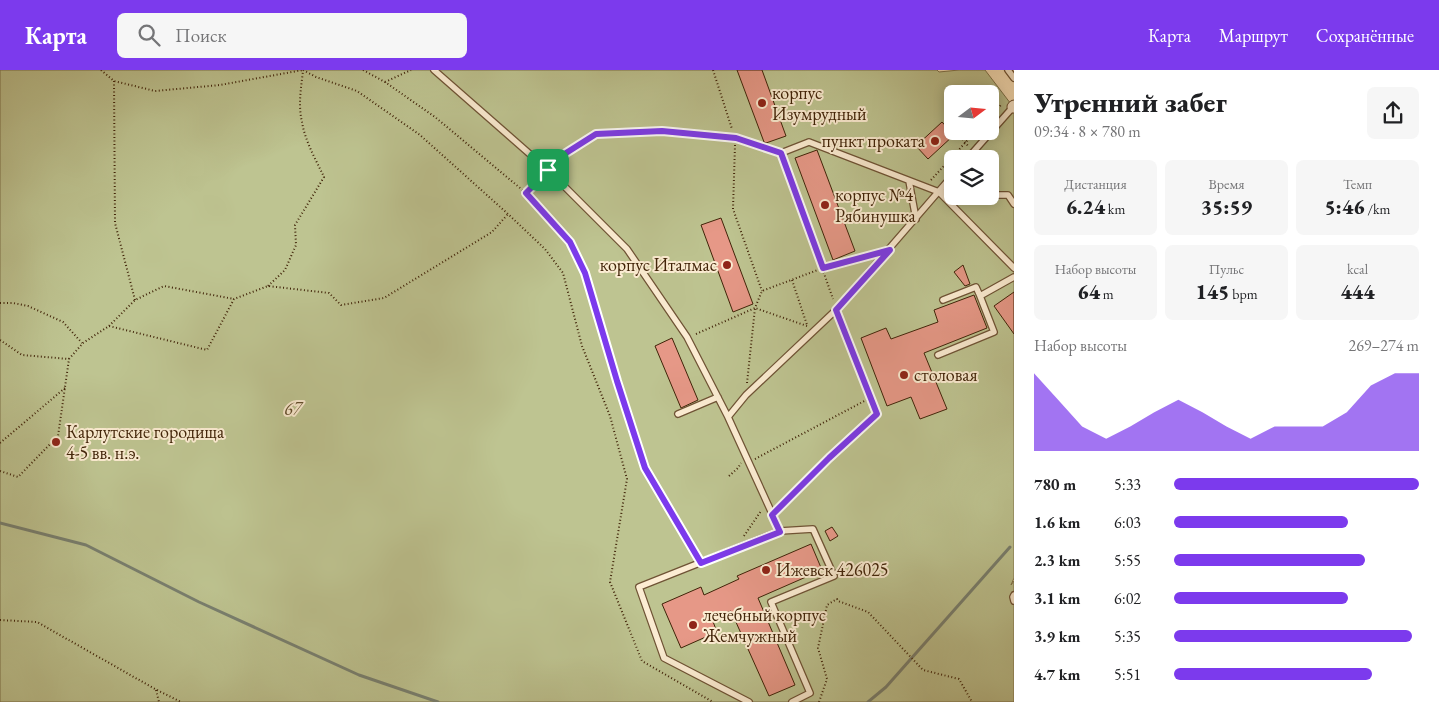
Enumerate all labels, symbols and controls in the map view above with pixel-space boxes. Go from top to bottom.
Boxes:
search box [117,13,467,58]
text: Карта [25,20,87,51]
icon: search [135,21,163,49]
text: Поиск [175,23,227,48]
text: Карта [1148,24,1191,47]
text: Маршрут [1219,24,1288,47]
text: Сохранённые [1316,24,1414,47]
place label: корпус Изумрудный [772,81,867,125]
text: Утренний забег [1034,84,1227,120]
north arrow [944,85,999,140]
map controls [944,85,999,205]
button: share [1367,87,1419,139]
marker: корпус Изумрудный [756,97,768,109]
text: 09:34 · 8 × 780 m [1034,121,1141,142]
place label: пункт проката [822,129,926,152]
marker: пункт проката [929,135,941,147]
pin [527,149,569,191]
button: layers [944,150,999,205]
icon: arrive [534,156,562,184]
text: Дистанция [1064,175,1127,193]
text: Время [1209,175,1244,193]
text: Темп [1343,175,1372,193]
place label: корпус №4 Рябинушка [835,183,917,227]
text: 6.24 [1066,193,1105,220]
text: 35:59 [1201,193,1252,220]
text: 5:46 [1325,193,1365,220]
marker: корпус №4 Рябинушка [819,199,831,211]
text: km [1105,200,1125,218]
text: /km [1365,200,1390,218]
place label: корпус Италмас [600,253,717,276]
marker: корпус Италмас [721,259,733,271]
text: Набор высоты [1055,260,1136,278]
text: Пульс [1209,260,1244,278]
text: kcal [1347,260,1368,278]
text: 64 [1077,278,1100,305]
text: 145 [1195,278,1229,305]
text: 444 [1340,278,1375,305]
text: m [1100,285,1114,303]
text: bpm [1229,285,1258,303]
text: Набор высоты [1034,335,1127,356]
text: 269–274 m [1348,335,1419,356]
place label: столовая [914,363,978,386]
marker: столовая [898,369,910,381]
park label: 67 [284,397,304,420]
place label: Карлутские городища 4-5 вв. н.э. [66,420,225,464]
marker: Карлутские городища 4-5 вв. н.э. [50,436,62,448]
text: 780 m [1034,474,1076,495]
text: 5:33 [1114,474,1141,495]
text: 1.6 km [1034,512,1080,533]
text: 6:03 [1114,512,1141,533]
text: 2.3 km [1034,550,1080,571]
text: 5:55 [1114,550,1141,571]
place label: Ижевск 426025 [776,558,888,581]
marker: Ижевск 426025 [760,564,772,576]
text: 3.1 km [1034,588,1080,609]
text: 6:02 [1114,588,1141,609]
place label: лечебный корпус Жемчужный [702,603,826,647]
marker: лечебный корпус Жемчужный [687,619,699,631]
text: 3.9 km [1034,626,1080,647]
text: 5:35 [1114,626,1141,647]
text: 4.7 km [1034,664,1080,685]
text: 5:51 [1114,664,1141,685]

